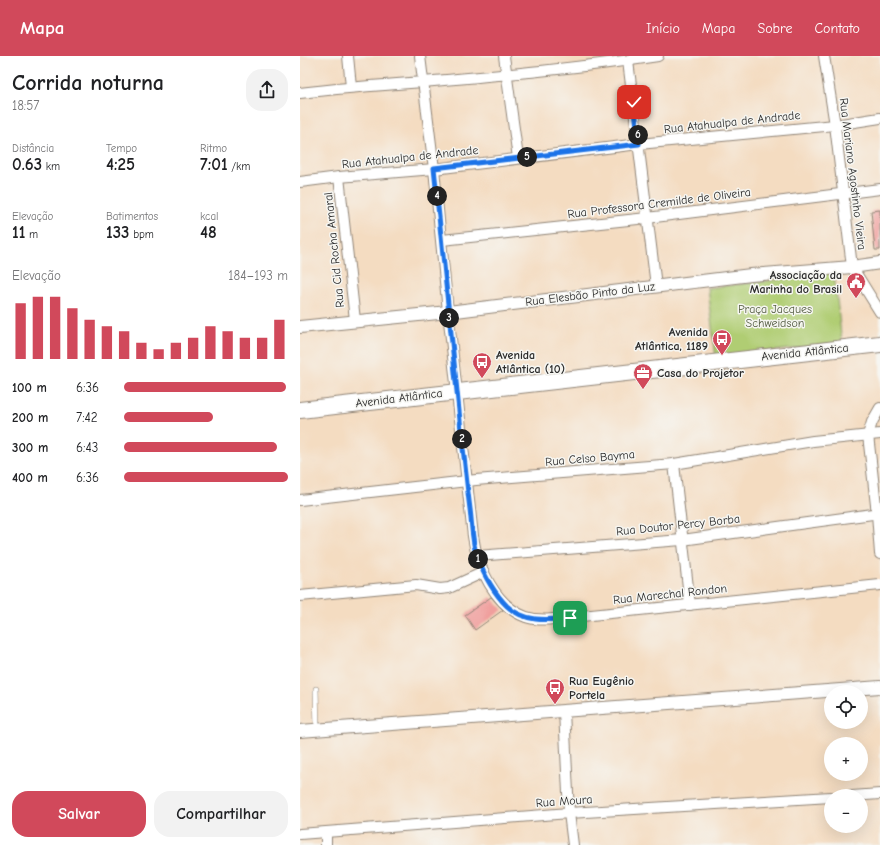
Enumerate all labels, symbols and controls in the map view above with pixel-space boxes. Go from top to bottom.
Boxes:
text: Mapa [20,17,65,39]
text: Início [646,20,680,37]
text: Mapa [702,20,735,37]
text: Sobre [757,20,792,37]
text: Contato [814,20,860,37]
button: share [246,69,288,111]
text: Corrida noturna [12,70,164,96]
pin [617,85,651,119]
icon: check [623,91,645,113]
street label: Rua Mariano Agostinho Vieira [837,97,869,251]
text: 18:57 [12,98,39,113]
street label: Rua Atahualpa de Andrade [663,108,801,136]
pin: 6 [628,125,648,145]
text: 6 [635,128,641,141]
text: Distância [12,142,54,155]
text: Tempo [106,142,137,155]
text: Ritmo [200,142,227,155]
street label: Rua Atahualpa de Andrade [341,143,479,171]
pin: 5 [517,147,537,167]
text: 5 [524,150,530,163]
text: 0.63 [12,155,42,174]
text: 4:25 [106,155,135,174]
text: 7:01 [200,155,228,174]
text: km [42,160,60,173]
text: /km [228,160,250,173]
street label: Rua Professora Cremilde de Oliveira [567,185,751,221]
pin: 4 [427,186,447,206]
text: 4 [434,189,440,202]
street label: Rua Cid Rocha Amaral [321,192,347,308]
text: Elevação [12,210,53,223]
text: Batimentos [106,210,158,223]
text: kcal [200,210,218,223]
text: 11 [12,223,25,242]
text: 133 [106,223,129,242]
text: 48 [200,223,217,242]
text: m [25,228,38,241]
text: bpm [129,228,154,241]
text: Elevação [12,268,61,283]
text: 184–193 m [228,268,288,283]
place label: Associação da Marinha do Brasil [750,268,842,296]
public building icon: Associação da Marinha do Brasil [845,271,867,299]
street label: Rua Elesbão Pinto da Luz [524,279,656,309]
park label: Praça Jacques Schweidson [738,302,812,330]
pin: 3 [439,308,459,328]
text: 3 [446,311,452,324]
place label: Avenida Atlântica, 1189 [635,325,708,353]
bus stop icon: Avenida Atlântica, 1189 [711,328,733,356]
street label: Avenida Atlântica [761,340,849,364]
place label: Avenida Atlântica (10) [496,348,565,376]
bus stop icon: Avenida Atlântica (10) [471,351,493,379]
office icon: Casa do Projetor [632,362,654,390]
place label: Casa do Projetor [657,366,744,380]
text: 100 m [12,380,47,395]
text: 6:36 [76,380,99,395]
street label: Avenida Atlântica [355,386,443,410]
text: 200 m [12,410,48,425]
text: 7:42 [76,410,98,425]
pin: 2 [452,429,472,449]
text: 2 [459,432,465,445]
text: 300 m [12,440,48,455]
text: 6:43 [76,440,98,455]
street label: Rua Celso Bayma [545,447,635,469]
text: 400 m [12,470,48,485]
text: 6:36 [76,470,99,485]
street label: Rua Doutor Percy Borba [615,512,741,538]
pin: 1 [468,549,488,569]
text: 1 [476,552,480,565]
street label: Rua Marechal Rondon [612,581,728,607]
pin [553,601,587,635]
icon: arrive [559,607,581,629]
place label: Rua Eugênio Portela [569,674,634,702]
bus stop icon: Rua Eugênio Portela [544,677,566,705]
map controls [824,685,868,833]
button: locate [824,685,868,729]
button: + [824,737,868,781]
button: − [824,789,868,833]
button: Salvar [12,791,146,837]
button: Compartilhar [154,791,288,837]
street label: Rua Moura [535,792,593,810]

